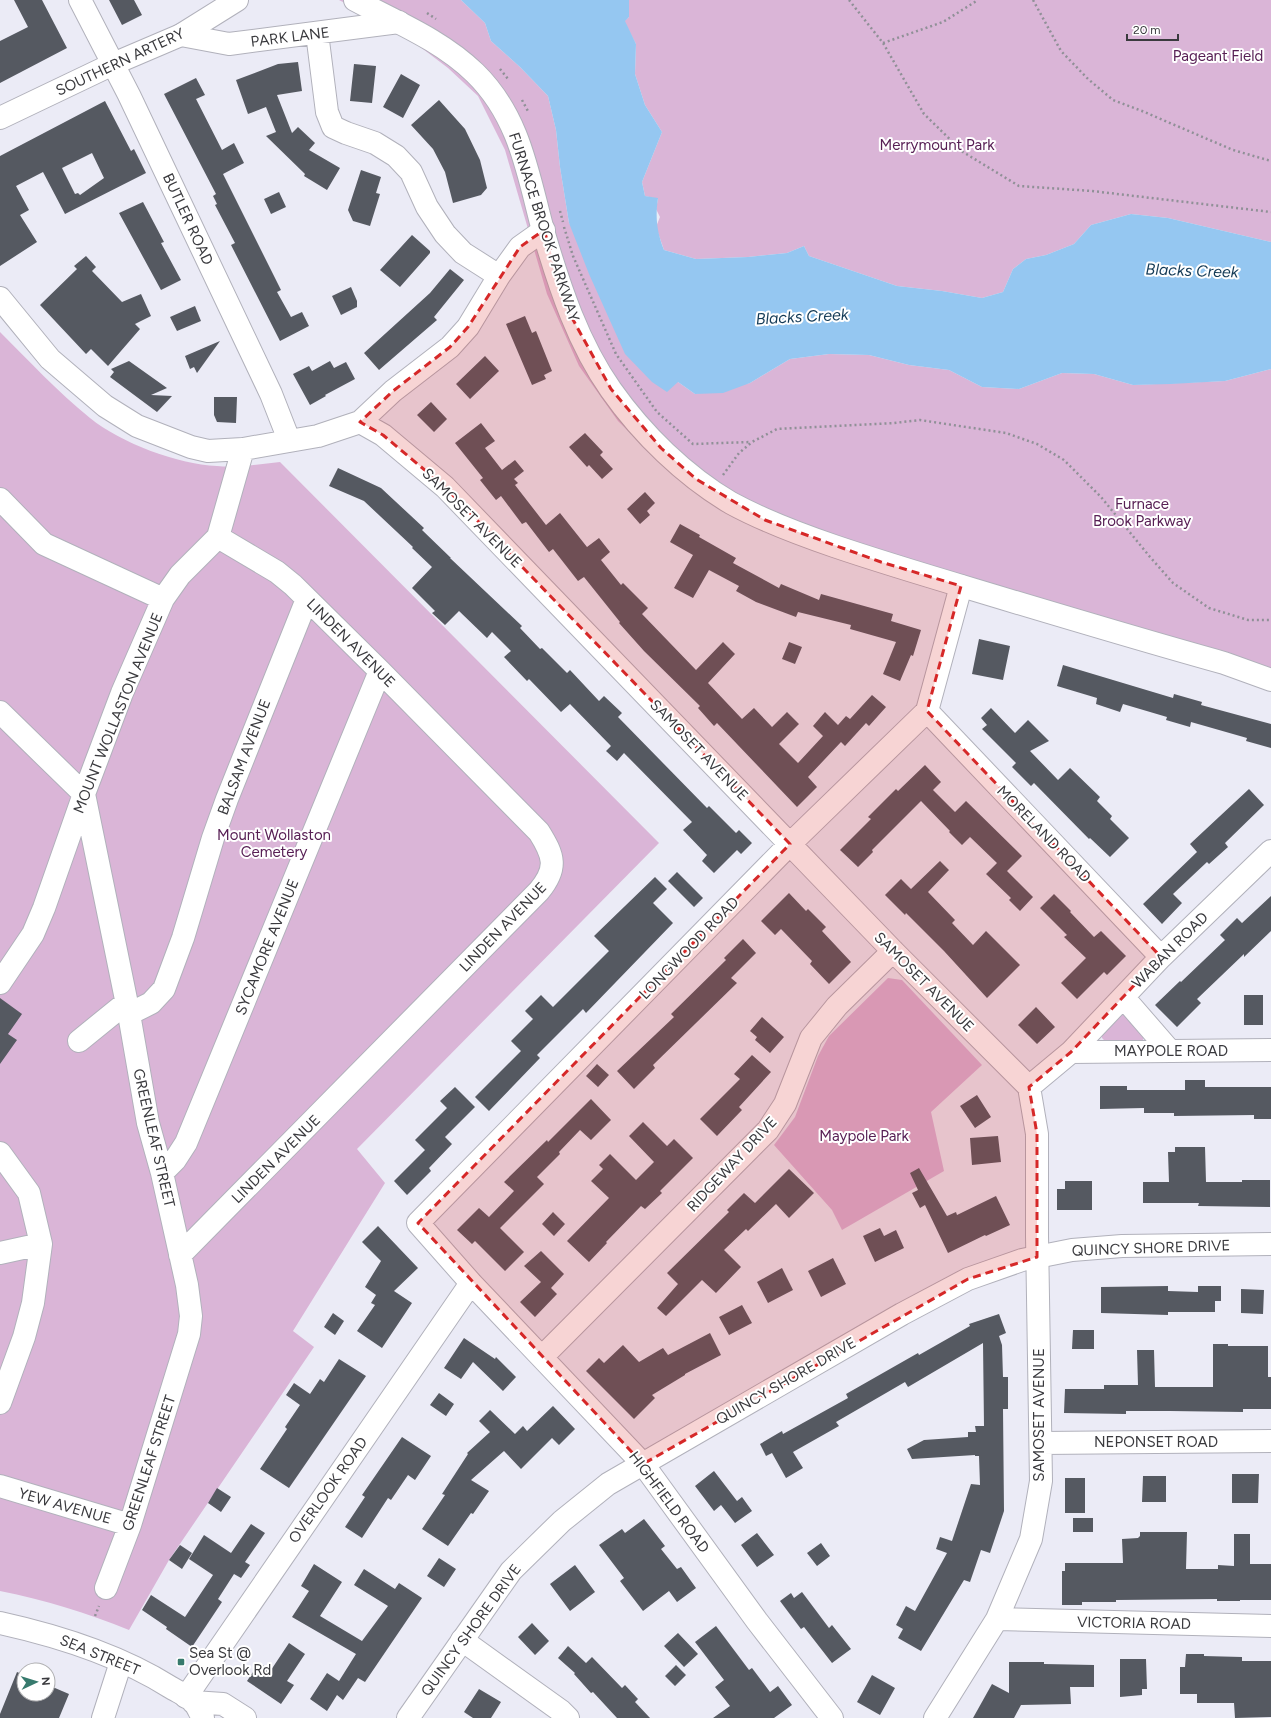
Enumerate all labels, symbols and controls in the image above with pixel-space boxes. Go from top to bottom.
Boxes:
scale bar [1127,16,1178,42]
street label: PARK LANE [249,23,331,51]
text: 20 m [1133,23,1161,37]
street label: SOUTHERN ARTERY [53,24,187,100]
park label: Pageant Field [1173,47,1263,65]
street label: FURNACE BROOK PARKWAY [505,130,583,324]
park label: Merrymount Park [879,136,995,154]
street label: BUTLER ROAD [159,170,217,268]
water label: Blacks Creek [1145,259,1240,282]
water label: Blacks Creek [755,305,850,328]
street label: SAMOSET AVENUE [418,464,526,572]
park label: Furnace Brook Parkway [1093,495,1191,530]
street label: LINDEN AVENUE [303,595,399,691]
street label: MOUNT WOLLASTON AVENUE [69,610,167,816]
street label: BALSAM AVENUE [214,696,274,818]
street label: SAMOSET AVENUE [646,696,752,804]
street label: MORELAND ROAD [993,782,1095,886]
park label: Mount Wollaston Cemetery [217,826,331,861]
street label: SYCAMORE AVENUE [231,876,303,1018]
street label: LINDEN AVENUE [456,878,550,976]
street label: LONGWOOD ROAD [636,893,742,1003]
street label: WABAN ROAD [1128,908,1212,992]
street label: SAMOSET AVENUE [870,928,978,1036]
street label: MAYPOLE ROAD [1114,1042,1228,1060]
street label: GREENLEAF STREET [129,1067,179,1210]
street label: LINDEN AVENUE [228,1111,324,1207]
street label: RIDGEWAY DRIVE [683,1113,781,1215]
park label: Maypole Park [819,1127,909,1145]
street label: QUINCY SHORE DRIVE [1071,1236,1231,1260]
street label: QUINCY SHORE DRIVE [713,1334,859,1428]
street label: SAMOSET AVENUE [1030,1348,1048,1482]
street label: GREENLEAF STREET [119,1392,180,1533]
street label: NEPONSET ROAD [1094,1433,1218,1451]
street label: OVERLOOK ROAD [285,1434,371,1546]
street label: HIGHFIELD ROAD [625,1448,713,1556]
street label: YEW AVENUE [16,1484,114,1528]
street label: QUINCY SHORE DRIVE [417,1561,525,1699]
street label: VICTORIA ROAD [1077,1613,1191,1633]
street label: SEA STREET [57,1631,143,1680]
place label: Sea St @ Overlook Rd [189,1644,271,1679]
marker: Sea St @ Overlook Rd [176,1657,186,1667]
north arrow [16,1662,56,1702]
text: N [39,1677,52,1686]

